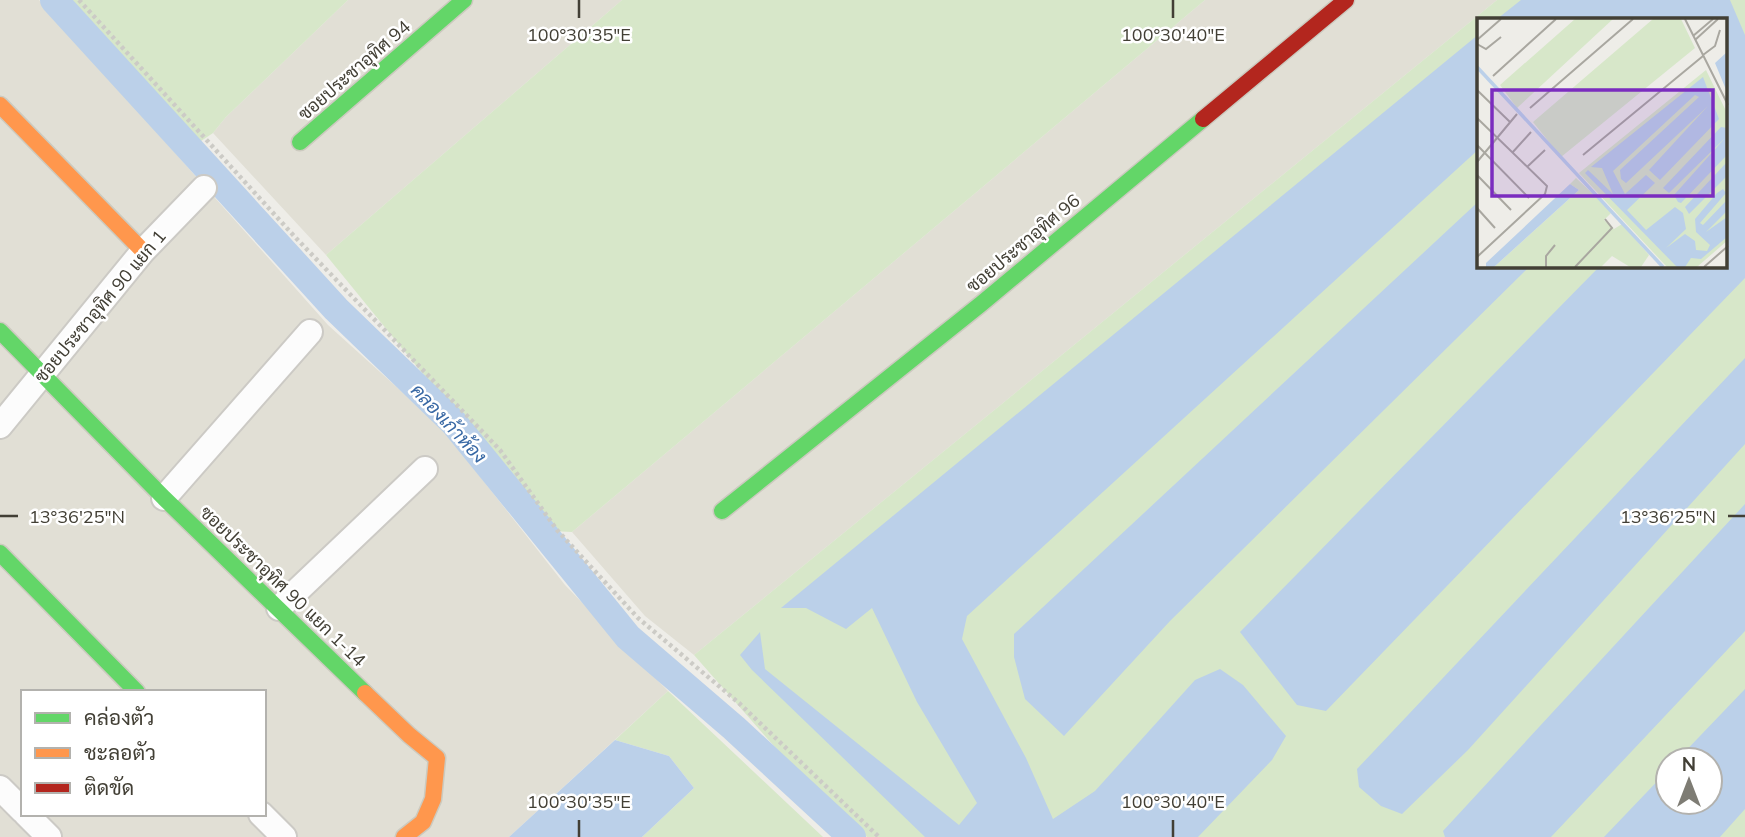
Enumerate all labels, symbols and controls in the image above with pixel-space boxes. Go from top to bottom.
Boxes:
street label: ซอยประชาอุทิศ 94 [293,15,416,126]
inset map [1477,18,1728,268]
text: 100°30'35"E [527,23,631,46]
text: 100°30'40"E [1121,23,1225,46]
street label: ซอยประชาอุทิศ 96 [962,189,1085,298]
street label: ซอยประชาอุทิศ 90 แยก 1 [29,225,171,388]
water label: คลองเก้าห้อง [406,378,492,468]
street label: ซอยประชาอุทิศ 90 แยก 1-14 [195,501,371,672]
text: 13°36'25"N [29,505,125,528]
text: 13°36'25"N [1620,505,1716,528]
legend [21,690,266,816]
text: คล่องตัว [84,704,154,730]
text: ชะลอตัว [84,739,156,765]
north arrow [1654,746,1724,816]
text: N [1682,752,1696,776]
text: ติดขัด [84,774,134,800]
text: 100°30'35"E [527,790,631,813]
text: 100°30'40"E [1121,790,1225,813]

